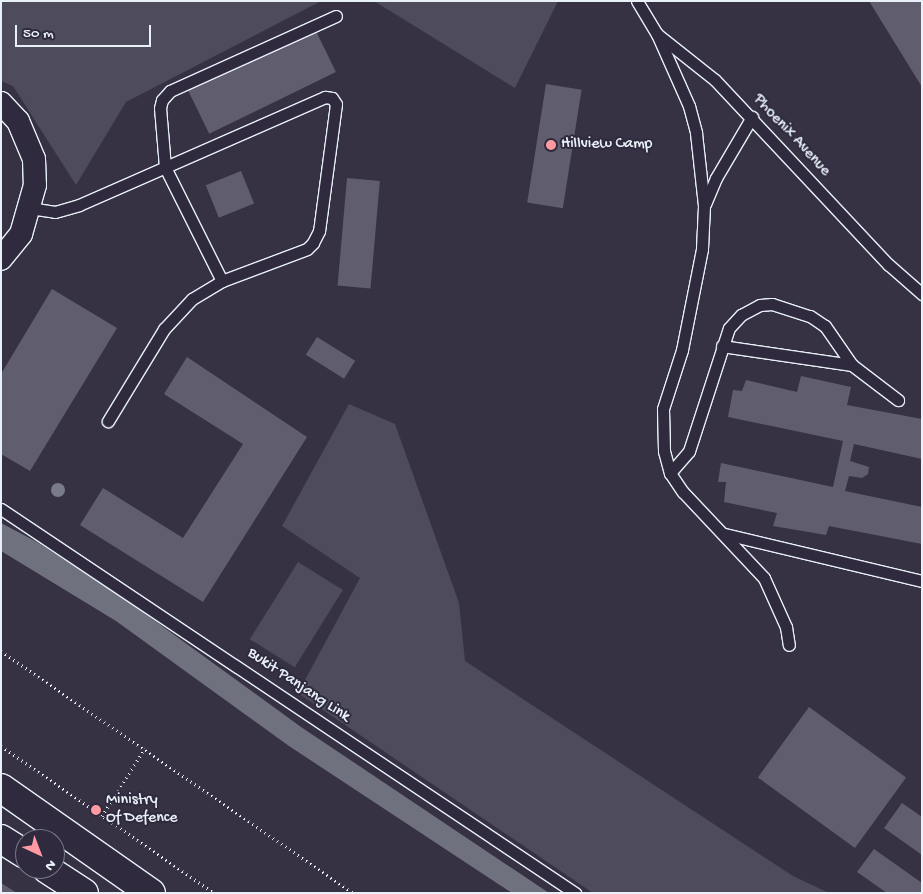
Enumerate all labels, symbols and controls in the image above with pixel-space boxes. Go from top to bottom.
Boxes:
scale bar [18,15,154,47]
text: 50 m [23,25,54,43]
street label: Phoenix Avenue [748,91,834,181]
place label: Hillview Camp [561,135,652,155]
marker: Hillview Camp [545,139,557,151]
street label: Bukit Panjang Link [243,644,353,728]
place label: Ministry Of Defence [106,791,177,829]
marker: Ministry Of Defence [90,804,102,816]
north arrow [15,829,65,879]
text: N [41,855,59,874]

